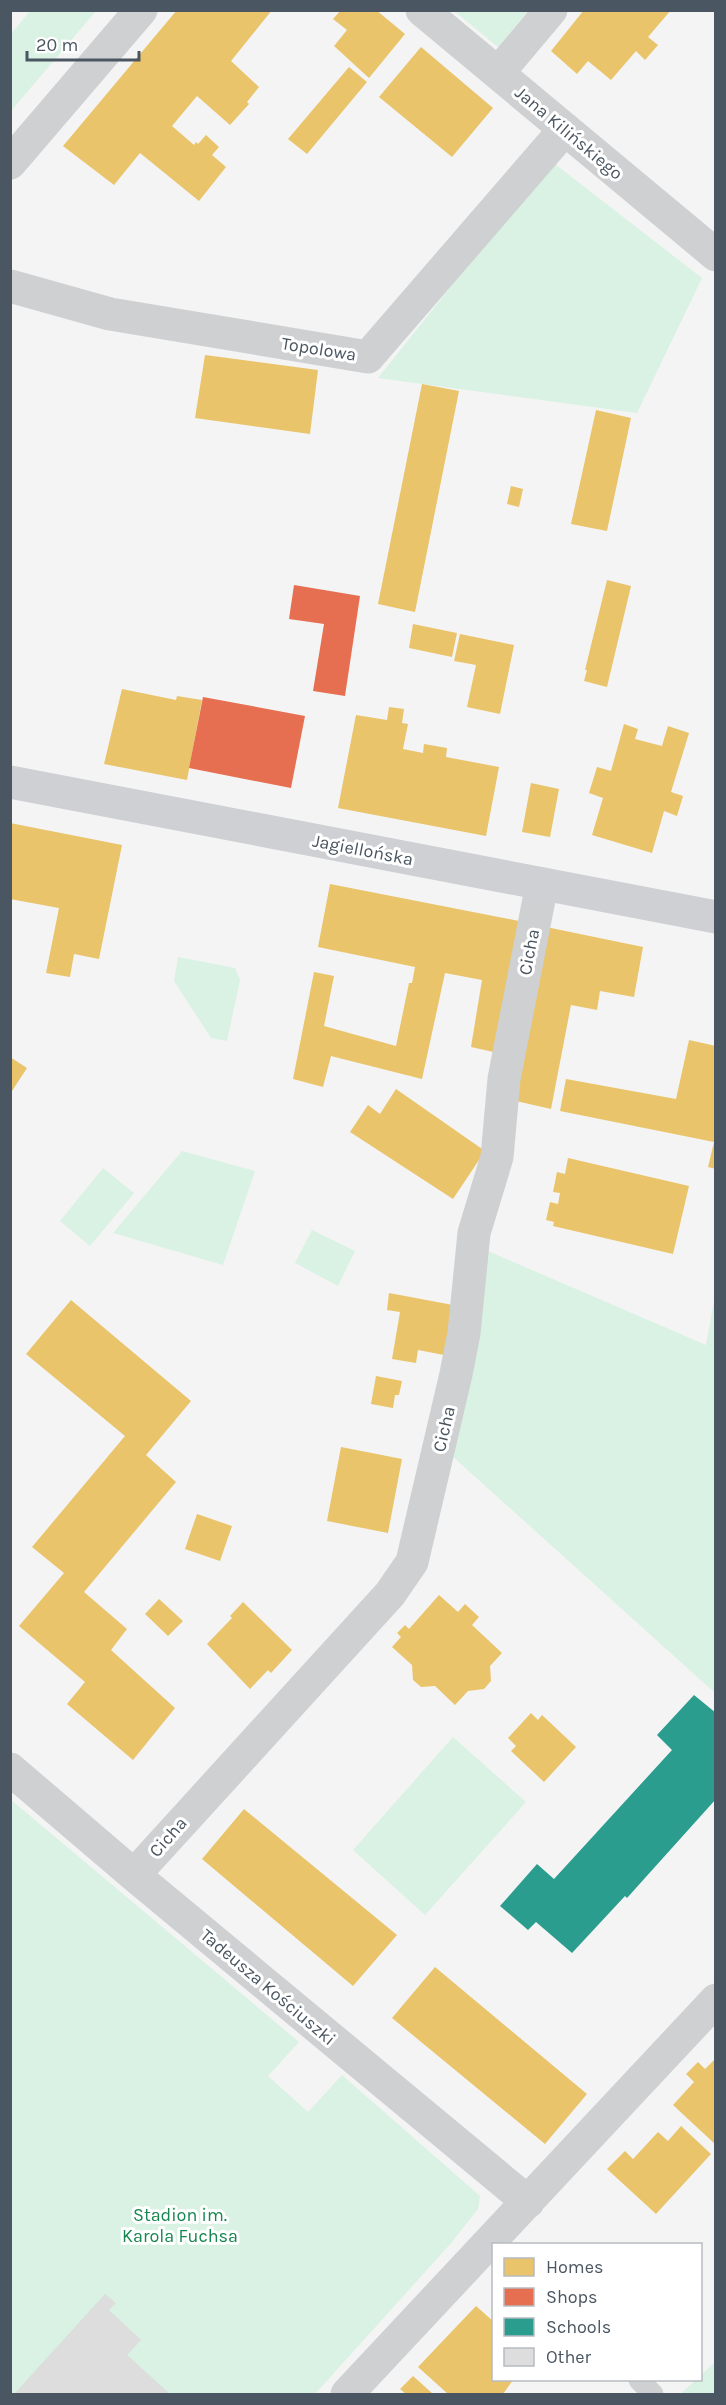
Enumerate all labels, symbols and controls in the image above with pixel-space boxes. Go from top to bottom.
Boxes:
scale bar [27,24,140,62]
text: 20 m [36,34,78,56]
street label: Jana Kilińskiego [511,82,627,184]
street label: Topolowa [280,332,358,366]
street label: Jagiellońska [311,829,415,871]
street label: Cicha [514,927,544,977]
street label: Cicha [428,1404,460,1454]
street label: Cicha [144,1812,192,1862]
street label: Tadeusza Kościuszki [196,1924,340,2050]
park label: Stadion im. Karola Fuchsa [122,2204,238,2247]
legend [492,2243,702,2381]
text: Homes [546,2256,603,2278]
text: Shops [546,2286,598,2308]
text: Schools [546,2316,611,2338]
text: Other [546,2346,591,2368]

